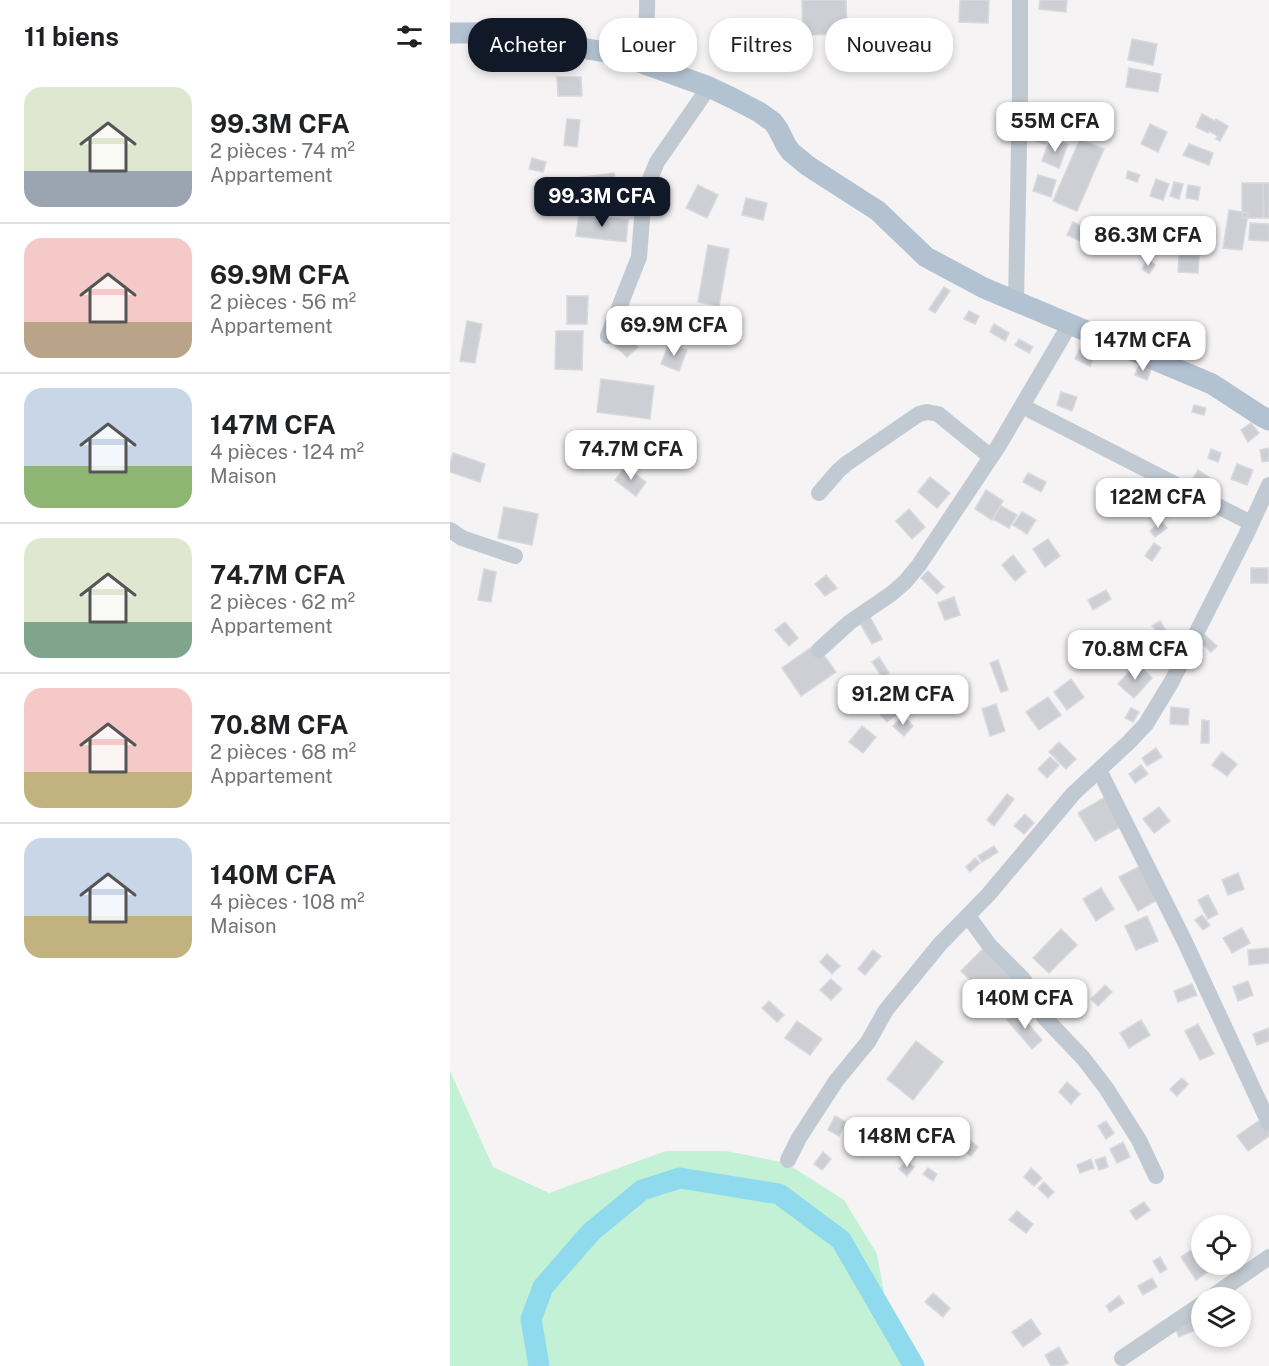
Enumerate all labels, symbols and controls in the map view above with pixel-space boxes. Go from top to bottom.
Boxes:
chip: Acheter [468,18,587,72]
chip: Louer [599,18,697,72]
chip: Filtres [709,18,813,72]
chip: Nouveau [825,18,953,72]
icon: filters [393,20,426,53]
text: 11 biens [24,21,119,52]
pin: 55M CFA [1000,102,1110,153]
text: 99.3M CFA [210,108,350,139]
text: 55M CFA [1010,109,1100,133]
icon: home [72,111,144,183]
text: 2 pièces · 74 m² [210,139,355,163]
text: Appartement [210,163,333,187]
pin: 99.3M CFA [533,177,671,228]
text: 99.3M CFA [548,184,656,208]
pin: 86.3M CFA [1079,216,1217,267]
text: 86.3M CFA [1094,223,1202,247]
text: 69.9M CFA [210,259,350,290]
icon: home [72,262,144,334]
text: 2 pièces · 56 m² [210,290,356,314]
pin: 69.9M CFA [605,306,743,357]
text: 69.9M CFA [620,313,728,337]
text: Appartement [210,314,333,338]
pin: 147M CFA [1081,321,1205,372]
text: 147M CFA [1095,328,1191,352]
text: 147M CFA [210,409,336,440]
icon: home [72,412,144,484]
pin: 74.7M CFA [562,430,700,481]
text: 74.7M CFA [579,437,683,461]
text: 4 pièces · 124 m² [210,440,364,464]
text: Maison [210,464,277,488]
pin: 122M CFA [1096,478,1220,529]
text: 122M CFA [1110,485,1206,509]
text: 74.7M CFA [210,559,346,590]
icon: home [72,562,144,634]
text: 2 pièces · 62 m² [210,590,355,614]
text: Appartement [210,614,333,638]
pin: 70.8M CFA [1066,630,1204,681]
text: 70.8M CFA [1082,637,1188,661]
pin: 91.2M CFA [834,675,972,726]
text: 91.2M CFA [852,682,954,706]
text: 70.8M CFA [210,709,349,740]
icon: home [72,712,144,784]
text: 2 pièces · 68 m² [210,740,356,764]
text: Appartement [210,764,333,788]
text: 140M CFA [210,859,336,890]
icon: home [72,862,144,934]
text: 4 pièces · 108 m² [210,890,365,914]
text: Maison [210,914,277,938]
pin: 140M CFA [963,979,1087,1030]
text: 140M CFA [976,986,1074,1010]
pin: 148M CFA [845,1117,969,1168]
text: 148M CFA [858,1124,956,1148]
map controls [1191,1215,1251,1347]
button: locate [1191,1215,1251,1275]
button: layers [1191,1287,1251,1347]

